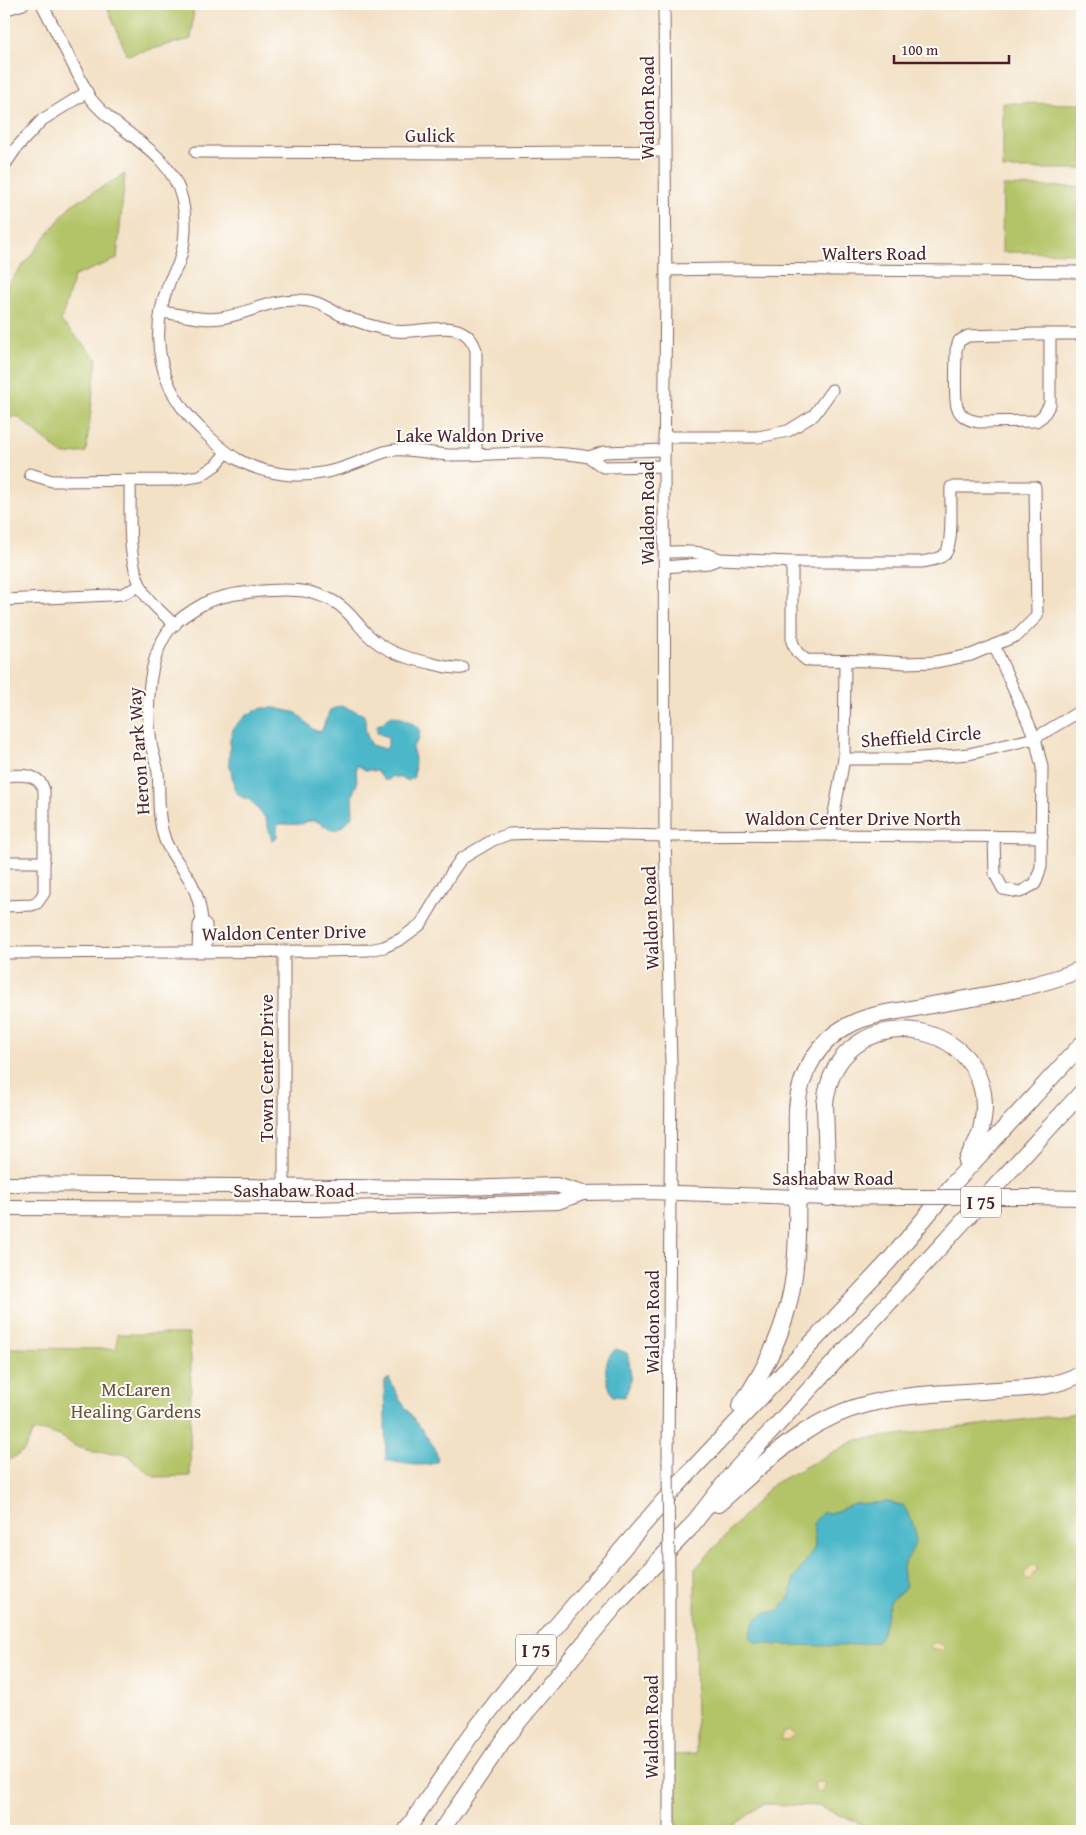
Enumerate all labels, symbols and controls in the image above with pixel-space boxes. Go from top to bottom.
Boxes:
scale bar [894,32,1008,64]
text: 100 m [901,39,939,60]
street label: Waldon Road [633,55,661,160]
street label: Gulick [405,121,455,149]
street label: Walters Road [822,239,927,267]
street label: Lake Waldon Drive [396,421,544,449]
street label: Waldon Road [633,460,661,565]
street label: Heron Park Way [120,685,156,816]
street label: Sheffield Circle [860,718,982,754]
street label: Waldon Center Drive North [745,804,961,832]
street label: Waldon Road [634,865,666,971]
street label: Waldon Center Drive [201,917,367,947]
street label: Town Center Drive [252,994,280,1142]
street label: Sashabaw Road [772,1164,895,1192]
street label: Sashabaw Road [233,1176,356,1204]
road number: I 75 [961,1186,1001,1218]
street label: Waldon Road [638,1269,666,1374]
park label: McLaren Healing Gardens [71,1375,201,1425]
road number: I 75 [516,1634,556,1666]
street label: Waldon Road [637,1674,665,1779]

